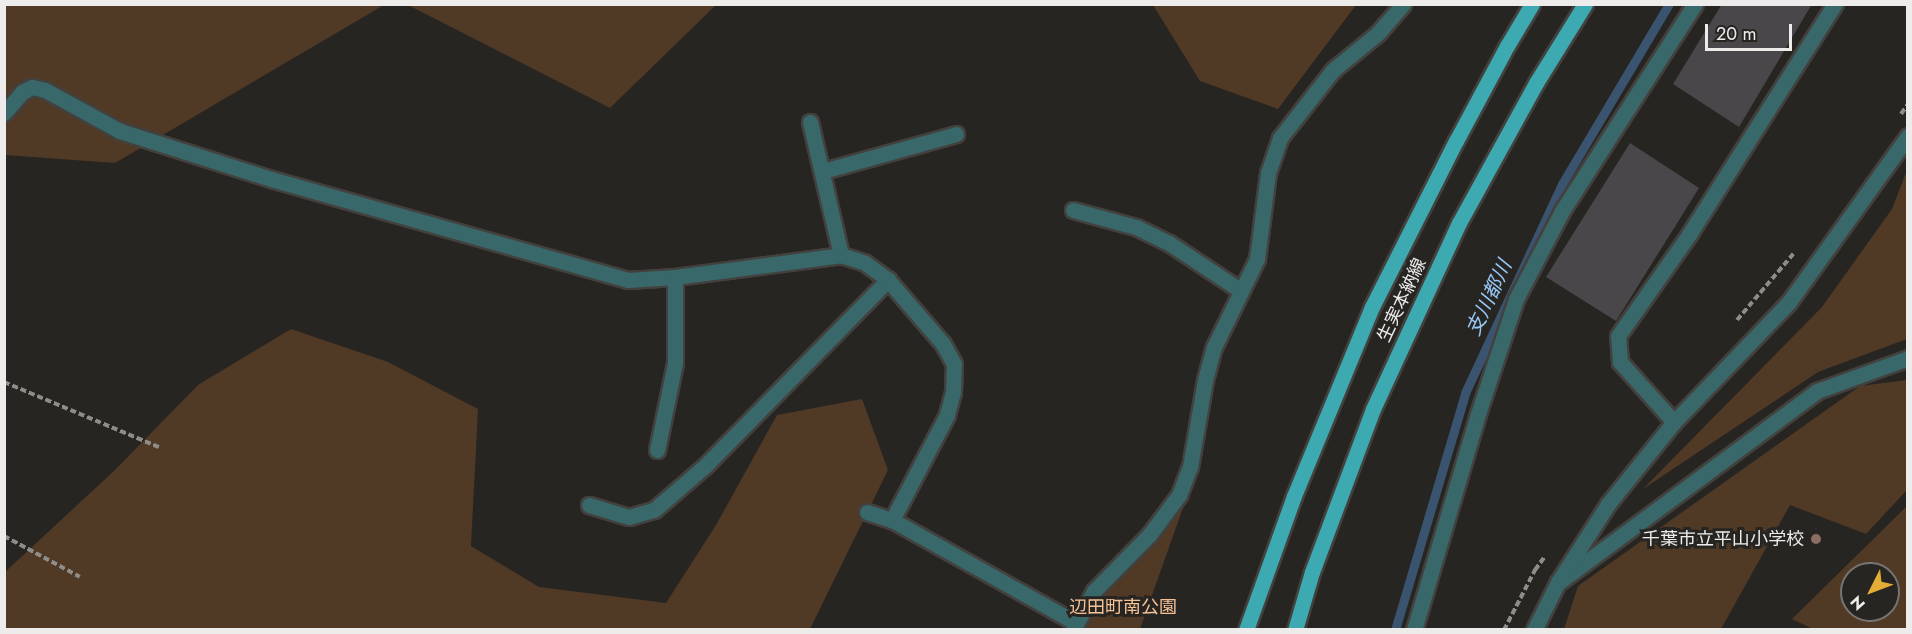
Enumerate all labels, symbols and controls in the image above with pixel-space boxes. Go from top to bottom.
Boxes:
scale bar [1708,12,1795,50]
text: 20 m [1716,21,1756,47]
street label: 生実本納線 [1373,255,1431,345]
water label: 支川都川 [1461,257,1517,339]
place label: 千葉市立平山小学校 [1642,528,1804,550]
marker: 千葉市立平山小学校 [1809,532,1823,546]
north arrow [1840,562,1900,622]
text: N [1845,591,1871,615]
park label: 辺田町南公園 [1069,596,1177,618]

